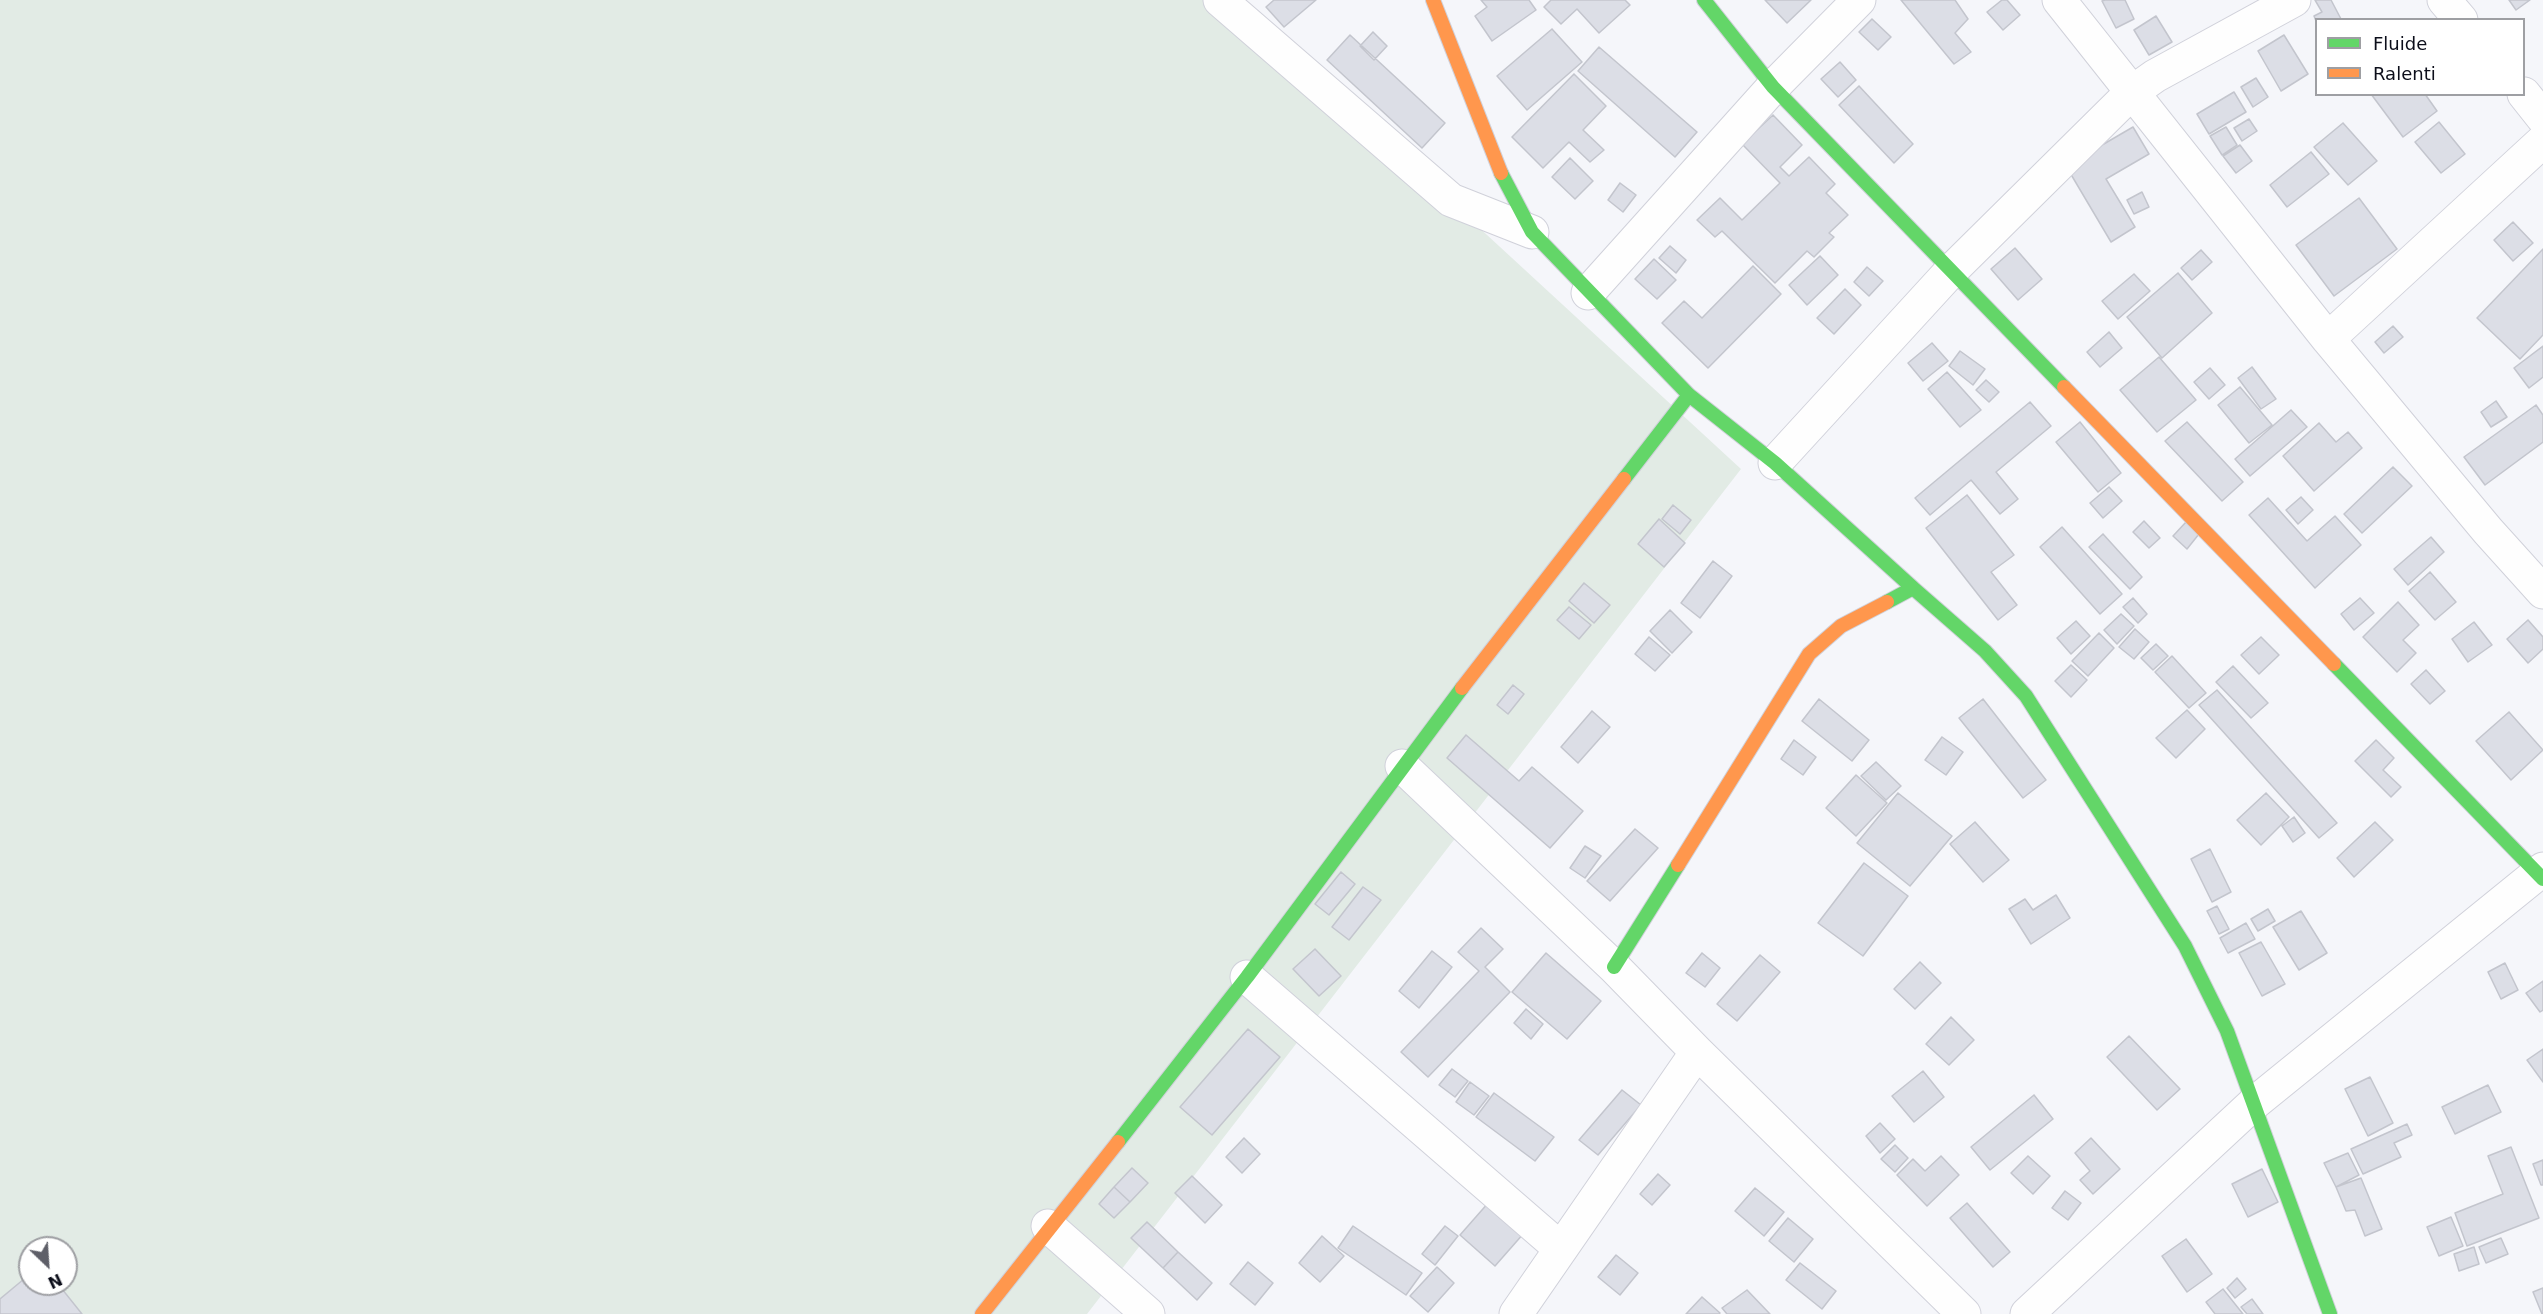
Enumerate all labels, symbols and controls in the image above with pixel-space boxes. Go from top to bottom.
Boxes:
legend [2315,18,2525,96]
text: Fluide [2373,33,2427,54]
text: Ralenti [2373,63,2436,84]
north arrow [18,1236,78,1296]
text: N [45,1270,65,1292]

